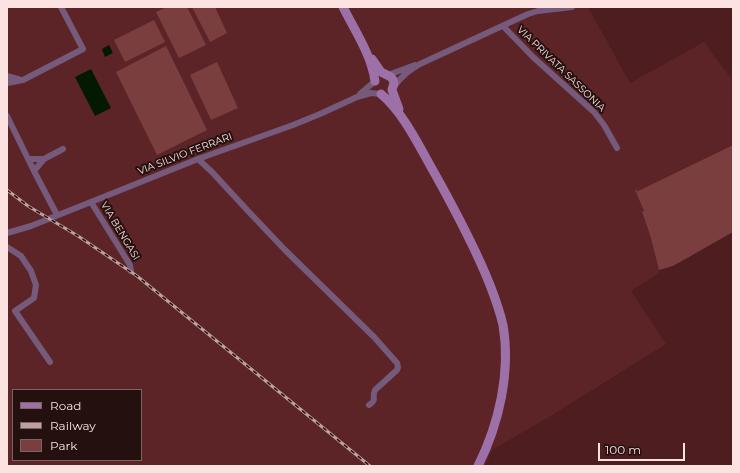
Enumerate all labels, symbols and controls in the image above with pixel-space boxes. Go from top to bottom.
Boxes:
street label: VIA PRIVATA SASSONIA [514,24,608,114]
street label: VIA SILVIO FERRARI [136,130,234,178]
street label: VIA BENGASI [98,200,142,262]
legend [12,389,142,461]
text: Road [50,398,81,413]
text: Railway [50,418,96,433]
scale bar [600,435,687,461]
text: Park [50,438,77,453]
text: 100 m [605,442,641,457]

